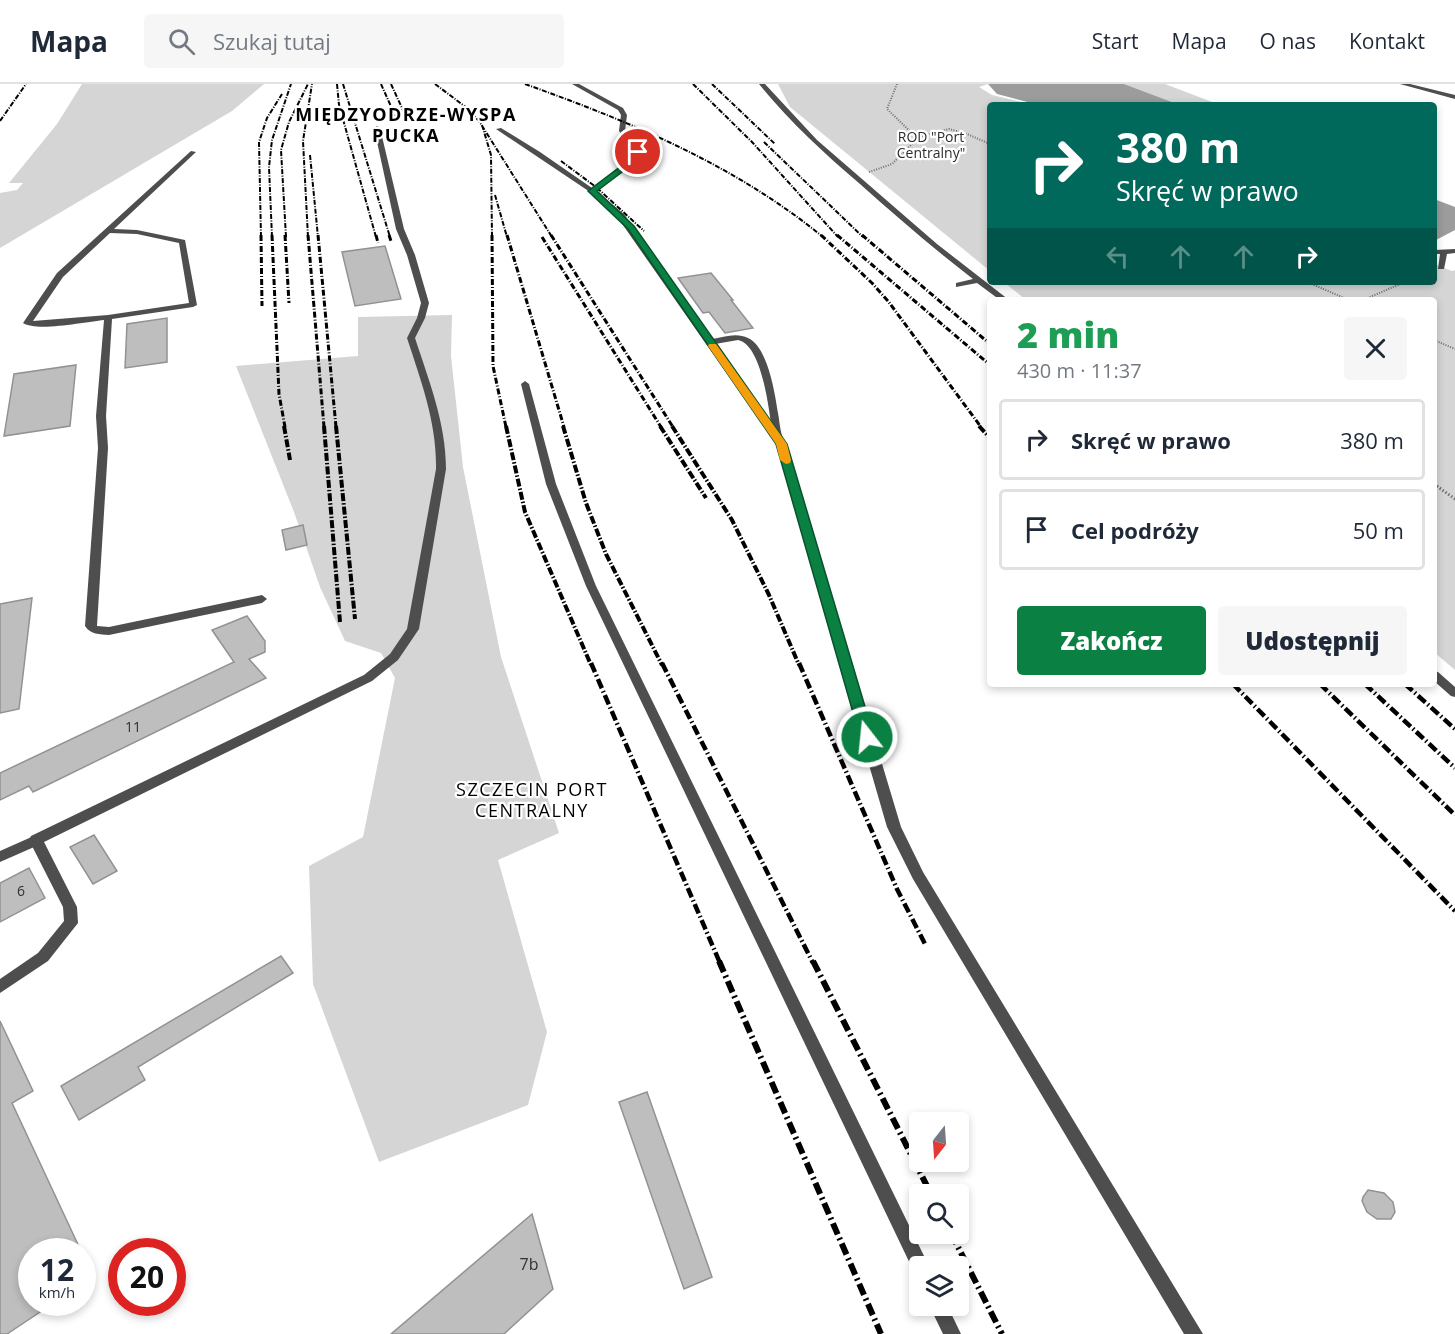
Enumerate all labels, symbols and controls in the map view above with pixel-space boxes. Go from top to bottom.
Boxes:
search box [144,14,564,68]
text: Mapa [30,22,108,60]
icon: search [165,25,198,58]
text: Szukaj tutaj [213,26,331,56]
text: Start [1092,27,1139,55]
text: Mapa [1172,27,1227,55]
text: O nas [1260,27,1316,55]
text: Kontakt [1349,27,1425,55]
district label: MIĘDZYODRZE-WYSPA PUCKA [295,102,517,147]
text: 380 m [1116,118,1240,175]
pin [612,126,663,177]
icon: right [1017,126,1095,204]
park label: ROD "Port Centralny" [897,127,965,162]
icon: arrive [621,135,654,168]
text: Skręć w prawo [1116,172,1299,209]
icon: left [1101,240,1134,273]
icon: ahead [1164,240,1197,273]
icon: ahead [1227,240,1260,273]
icon: right [1290,240,1323,273]
text: 2 min [1017,310,1119,359]
button: close [1344,317,1407,380]
text: 430 m · 11:37 [1017,357,1142,384]
icon: right [1020,423,1053,456]
text: Skręć w prawo [1071,425,1231,455]
text: 380 m [1340,425,1404,455]
icon: arrive [1020,513,1053,546]
text: Cel podróży [1071,515,1199,545]
text: 50 m [1353,515,1404,545]
button: Zakończ [1017,606,1206,675]
button: Udostępnij [1218,606,1407,675]
position arrow [835,705,899,769]
house number: 11 [125,717,141,736]
district label: SZCZECIN PORT CENTRALNY [456,777,608,822]
house number: 6 [17,881,25,900]
north arrow [909,1112,969,1172]
map controls [909,1112,969,1316]
button: search [909,1184,969,1244]
speed limit sign: 20 [108,1238,186,1316]
text: 12 [40,1249,74,1290]
house number: 7b [520,1253,538,1275]
button: layers [909,1256,969,1316]
text: km/h [39,1282,75,1302]

